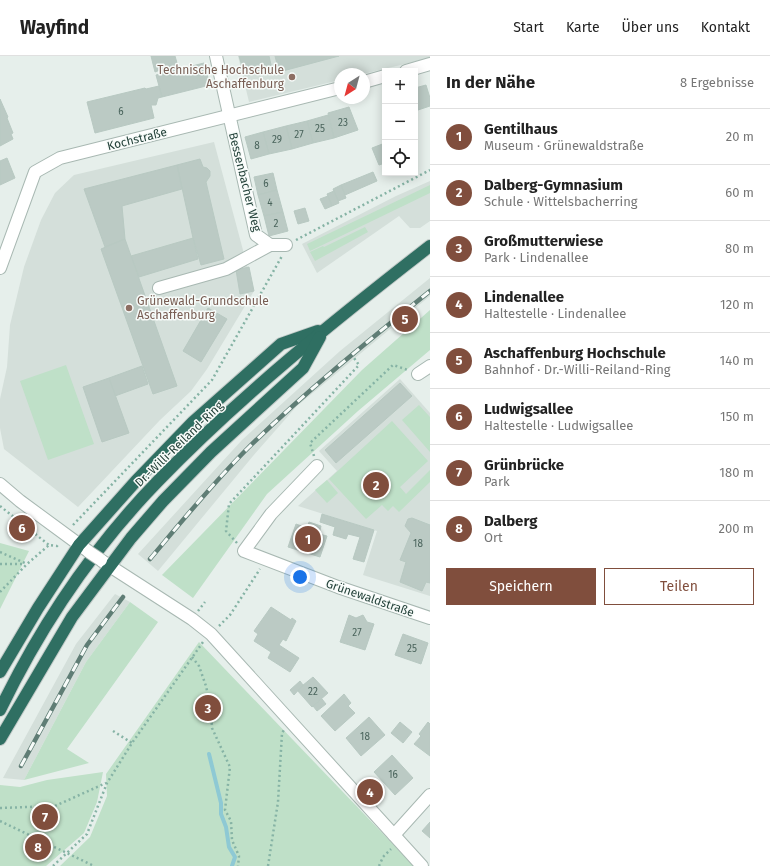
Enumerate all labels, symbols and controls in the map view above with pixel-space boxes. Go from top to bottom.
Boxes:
text: Wayfind [20,16,89,39]
text: Start [513,19,544,36]
text: Karte [566,19,600,36]
text: Über uns [622,19,679,36]
text: Kontakt [701,19,750,36]
place label: Technische Hochschule Aschaffenburg [157,63,285,91]
north arrow [334,68,370,104]
map controls [382,68,418,176]
button: + [382,68,418,104]
marker: Technische Hochschule Aschaffenburg [287,72,297,82]
text: In der Nähe [446,72,535,93]
text: 8 Ergebnisse [680,75,754,90]
button: − [382,104,418,140]
house number: 6 [118,106,124,118]
house number: 23 [338,117,348,129]
text: Gentilhaus [484,120,558,138]
house number: 25 [315,123,325,135]
street label: Kochstraße [106,125,168,153]
house number: 27 [294,129,304,141]
text: 1 [456,129,462,144]
text: 20 m [726,129,754,144]
street label: Bessenbacher Weg [226,131,264,234]
house number: 29 [272,134,282,146]
text: Museum · Grünewaldstraße [484,138,644,153]
house number: 8 [254,140,260,152]
button: locate [382,140,418,176]
text: Dalberg-Gymnasium [484,176,623,194]
house number: 6 [263,178,269,190]
text: 2 [456,185,462,200]
text: 60 m [725,185,754,200]
text: Schule · Wittelsbacherring [484,194,638,209]
house number: 4 [267,197,273,209]
house number: 2 [274,218,279,230]
text: Großmutterwiese [484,232,603,250]
text: 3 [456,241,462,256]
text: 80 m [725,241,754,256]
text: Park · Lindenallee [484,250,589,265]
text: Lindenallee [484,288,564,306]
place label: Grünewald-Grundschule Aschaffenburg [137,294,269,322]
text: 4 [455,297,463,312]
text: 120 m [720,297,754,312]
marker: Grünewald-Grundschule Aschaffenburg [124,303,134,313]
pin: 5 [392,304,418,334]
text: Haltestelle · Lindenallee [484,306,626,321]
text: Aschaffenburg Hochschule [484,344,666,362]
text: 5 [456,353,462,368]
text: 140 m [720,353,754,368]
text: Bahnhof · Dr.-Willi-Reiland-Ring [484,362,671,377]
street label: Dr.-Willi-Reiland-Ring [132,398,226,490]
text: Ludwigsallee [484,400,573,418]
text: 6 [455,409,463,424]
text: 150 m [720,409,754,424]
text: Haltestelle · Ludwigsallee [484,418,633,433]
text: Grünbrücke [484,456,564,474]
text: 7 [456,465,462,480]
text: 180 m [719,465,754,480]
pin: 2 [363,470,389,500]
text: Park [484,474,510,489]
text: Dalberg [484,512,537,530]
pin: 6 [9,513,35,543]
text: 8 [455,521,463,536]
text: 200 m [718,521,754,536]
pin: 1 [295,524,321,554]
text: Ort [484,530,503,545]
house number: 18 [413,538,423,550]
your location [290,567,310,587]
button: Speichern [446,568,596,605]
button: Teilen [604,568,754,605]
street label: Grünewaldstraße [324,576,416,620]
house number: 27 [352,627,362,639]
house number: 25 [407,643,417,655]
house number: 22 [308,686,318,698]
pin: 3 [195,693,221,723]
house number: 18 [360,731,370,743]
house number: 16 [388,769,398,781]
pin: 4 [357,777,383,807]
pin: 7 [32,802,58,832]
pin: 8 [25,832,51,862]

